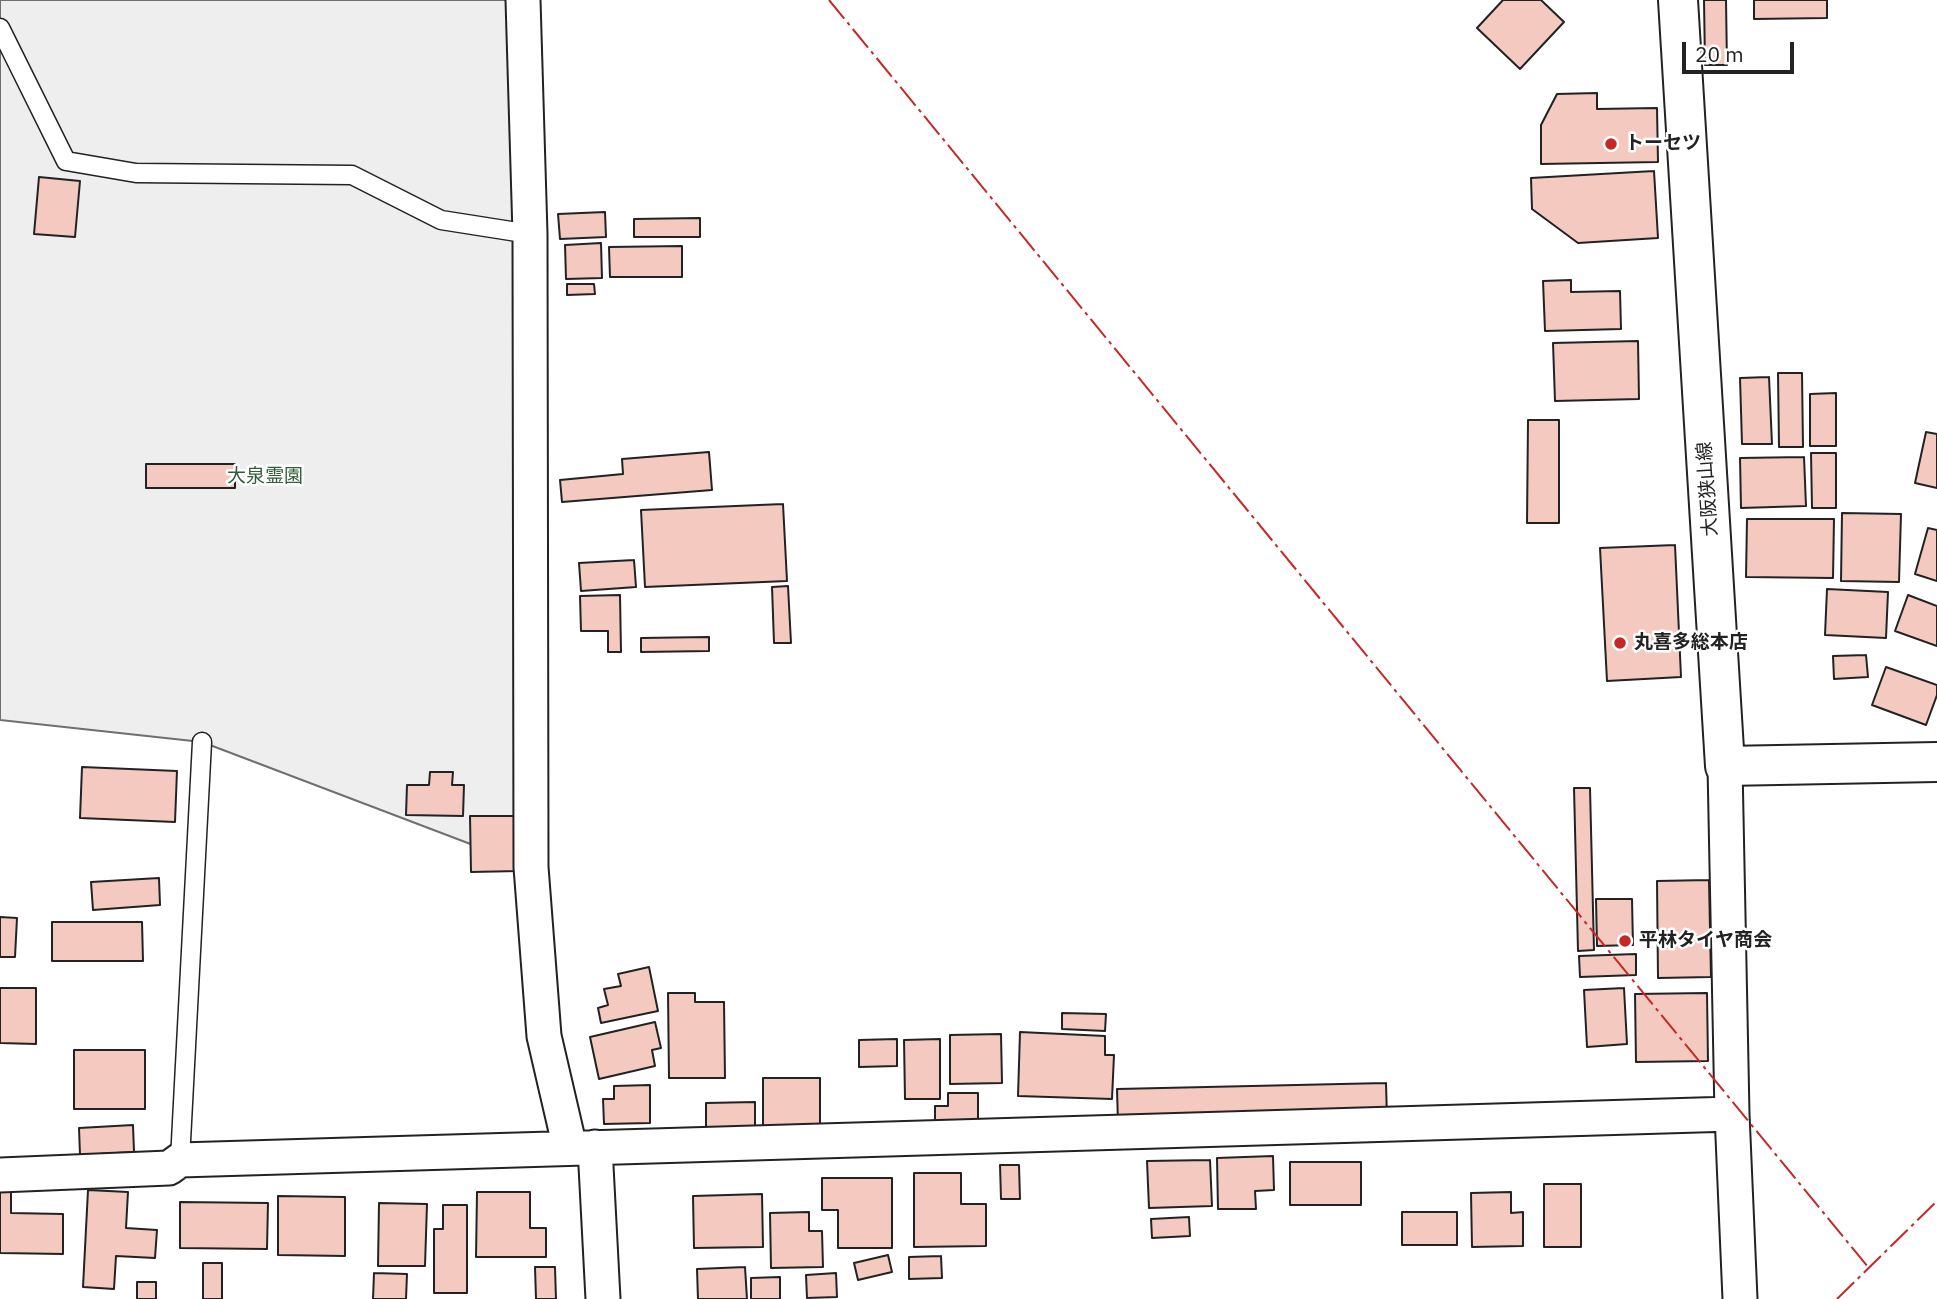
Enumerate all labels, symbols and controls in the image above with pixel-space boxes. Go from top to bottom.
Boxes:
scale bar [1685,28,1797,72]
text: 20 m [1695,40,1744,68]
place label: トーセツ [1625,133,1701,155]
marker: トーセツ [1603,136,1619,152]
street label: 大阪狭山線 [1693,441,1723,537]
park label: 大泉霊園 [227,466,303,488]
place label: 丸喜多総本店 [1634,632,1748,654]
marker: 丸喜多総本店 [1612,635,1628,651]
place label: 平林タイヤ商会 [1639,930,1772,952]
marker: 平林タイヤ商会 [1617,933,1633,949]

